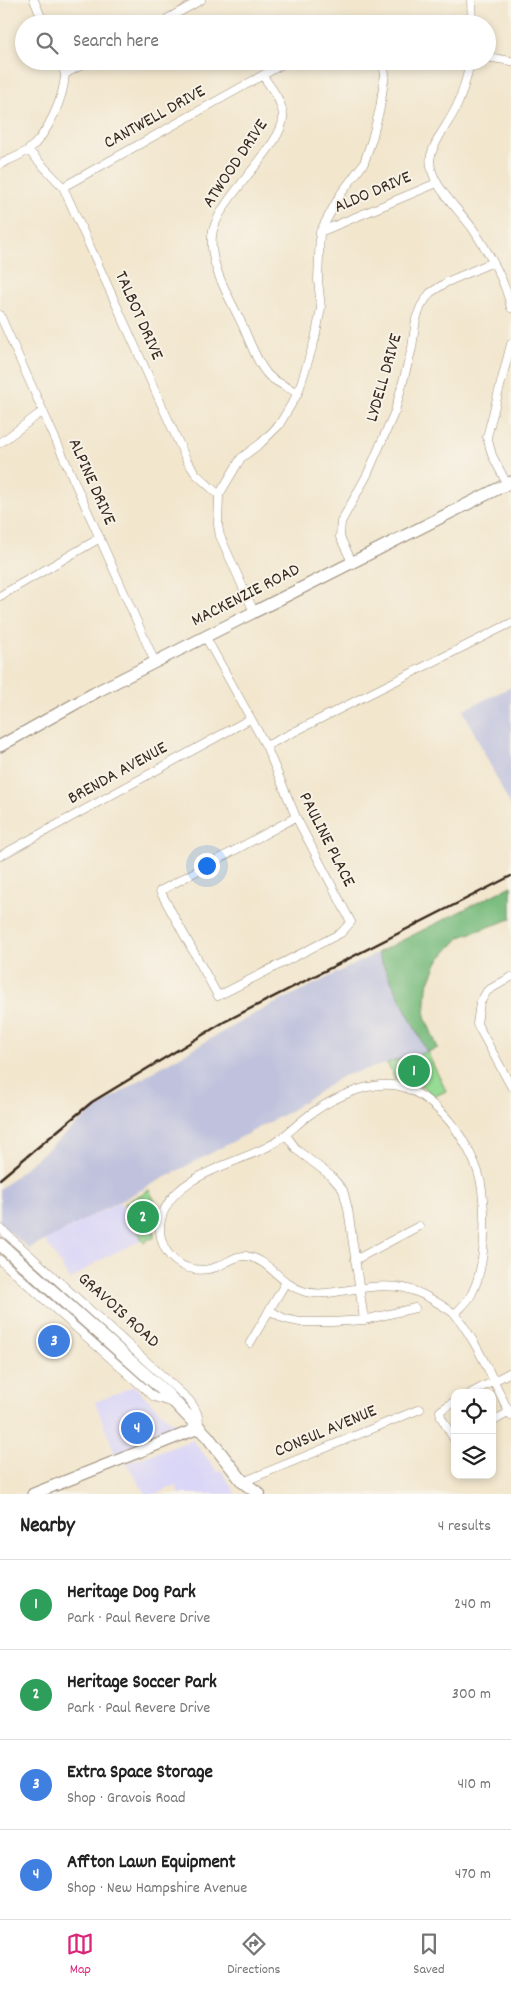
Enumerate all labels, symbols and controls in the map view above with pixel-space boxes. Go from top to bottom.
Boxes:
search box [15,15,496,70]
icon: search [33,29,61,57]
text: Search here [73,29,159,56]
street label: CANTWELL DRIVE [100,80,210,156]
street label: ATWOOD DRIVE [197,115,275,213]
street label: ALDO DRIVE [331,166,415,220]
street label: TALBOT DRIVE [107,268,169,364]
street label: LYDELL DRIVE [360,331,410,425]
street label: ALPINE DRIVE [61,435,121,529]
street label: MACKENZIE ROAD [187,558,305,634]
street label: BRENDA AVENUE [64,736,172,812]
street label: PAULINE PLACE [291,788,361,892]
your location [194,853,220,879]
pin: 1 [398,1052,430,1090]
pin: 2 [127,1198,159,1236]
street label: GRAVOIS ROAD [72,1267,164,1355]
pin: 3 [38,1322,70,1360]
map controls [451,1389,496,1479]
button: locate [451,1389,496,1434]
street label: CONSUL AVENUE [271,1399,381,1465]
pin: 4 [121,1409,153,1447]
button: layers [451,1434,496,1479]
text: Nearby [20,1512,75,1542]
text: 4 results [438,1515,491,1538]
text: Heritage Dog Park [67,1580,196,1607]
text: 1 [34,1593,38,1616]
text: 240 m [454,1593,491,1616]
text: Park · Paul Revere Drive [67,1607,210,1630]
text: Heritage Soccer Park [67,1670,217,1697]
text: 2 [33,1683,40,1706]
text: 300 m [452,1683,491,1706]
text: Park · Paul Revere Drive [67,1697,210,1720]
text: Extra Space Storage [67,1760,213,1787]
text: 3 [32,1773,40,1796]
text: 410 m [457,1773,491,1796]
text: Shop · Gravois Road [67,1787,185,1810]
text: Affton Lawn Equipment [67,1850,236,1877]
text: 4 [33,1863,39,1886]
text: 470 m [455,1863,491,1886]
text: Shop · New Hampshire Avenue [67,1877,247,1900]
tab: Map [66,1930,94,1980]
tab: Directions [227,1930,280,1980]
tab: Saved [413,1930,445,1980]

